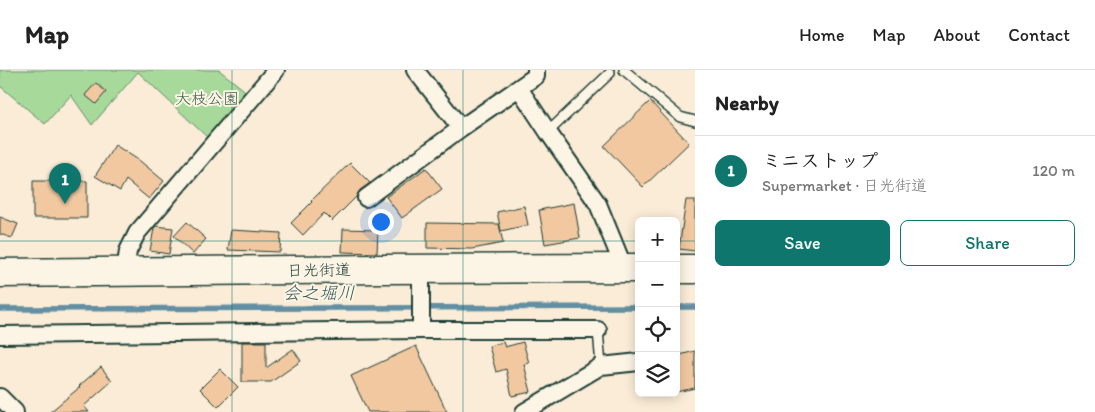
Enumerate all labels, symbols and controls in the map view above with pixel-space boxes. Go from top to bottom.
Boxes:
text: Map [25,20,69,49]
text: Home [799,24,845,46]
text: Map [873,24,906,46]
text: About [934,24,980,46]
text: Contact [1008,24,1070,46]
park label: 大枝公園 [175,89,239,108]
text: Nearby [715,90,779,115]
text: ミニストップ [762,149,878,172]
text: 1 [727,161,735,180]
text: 120 m [1032,161,1075,180]
pin: 1 [49,163,81,204]
text: Supermarket · 日光街道 [762,176,927,195]
your location [368,209,394,235]
map controls [635,217,680,397]
button: + [635,217,680,262]
button: Save [715,220,890,266]
button: Share [900,220,1075,266]
street label: 日光街道 [287,260,351,280]
button: − [635,262,680,307]
water label: 会之堀川 [283,282,355,304]
button: locate [635,307,680,352]
button: layers [635,352,680,397]

